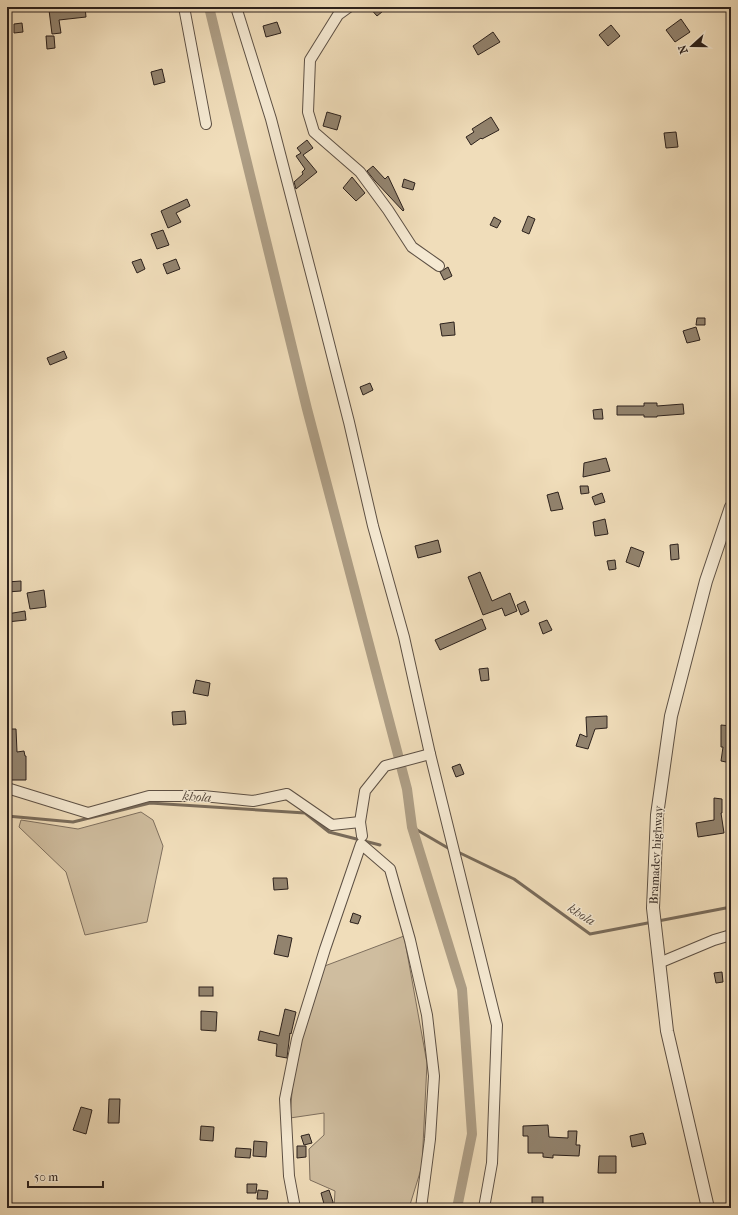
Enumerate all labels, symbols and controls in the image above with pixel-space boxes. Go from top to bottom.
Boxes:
north arrow [672,26,712,66]
text: N [675,43,691,56]
water label: khola [181,788,212,805]
street label: Bramadev highway [646,805,666,905]
water label: khola [565,900,598,929]
scale bar [28,1163,103,1189]
text: 50 m [34,1170,58,1184]

